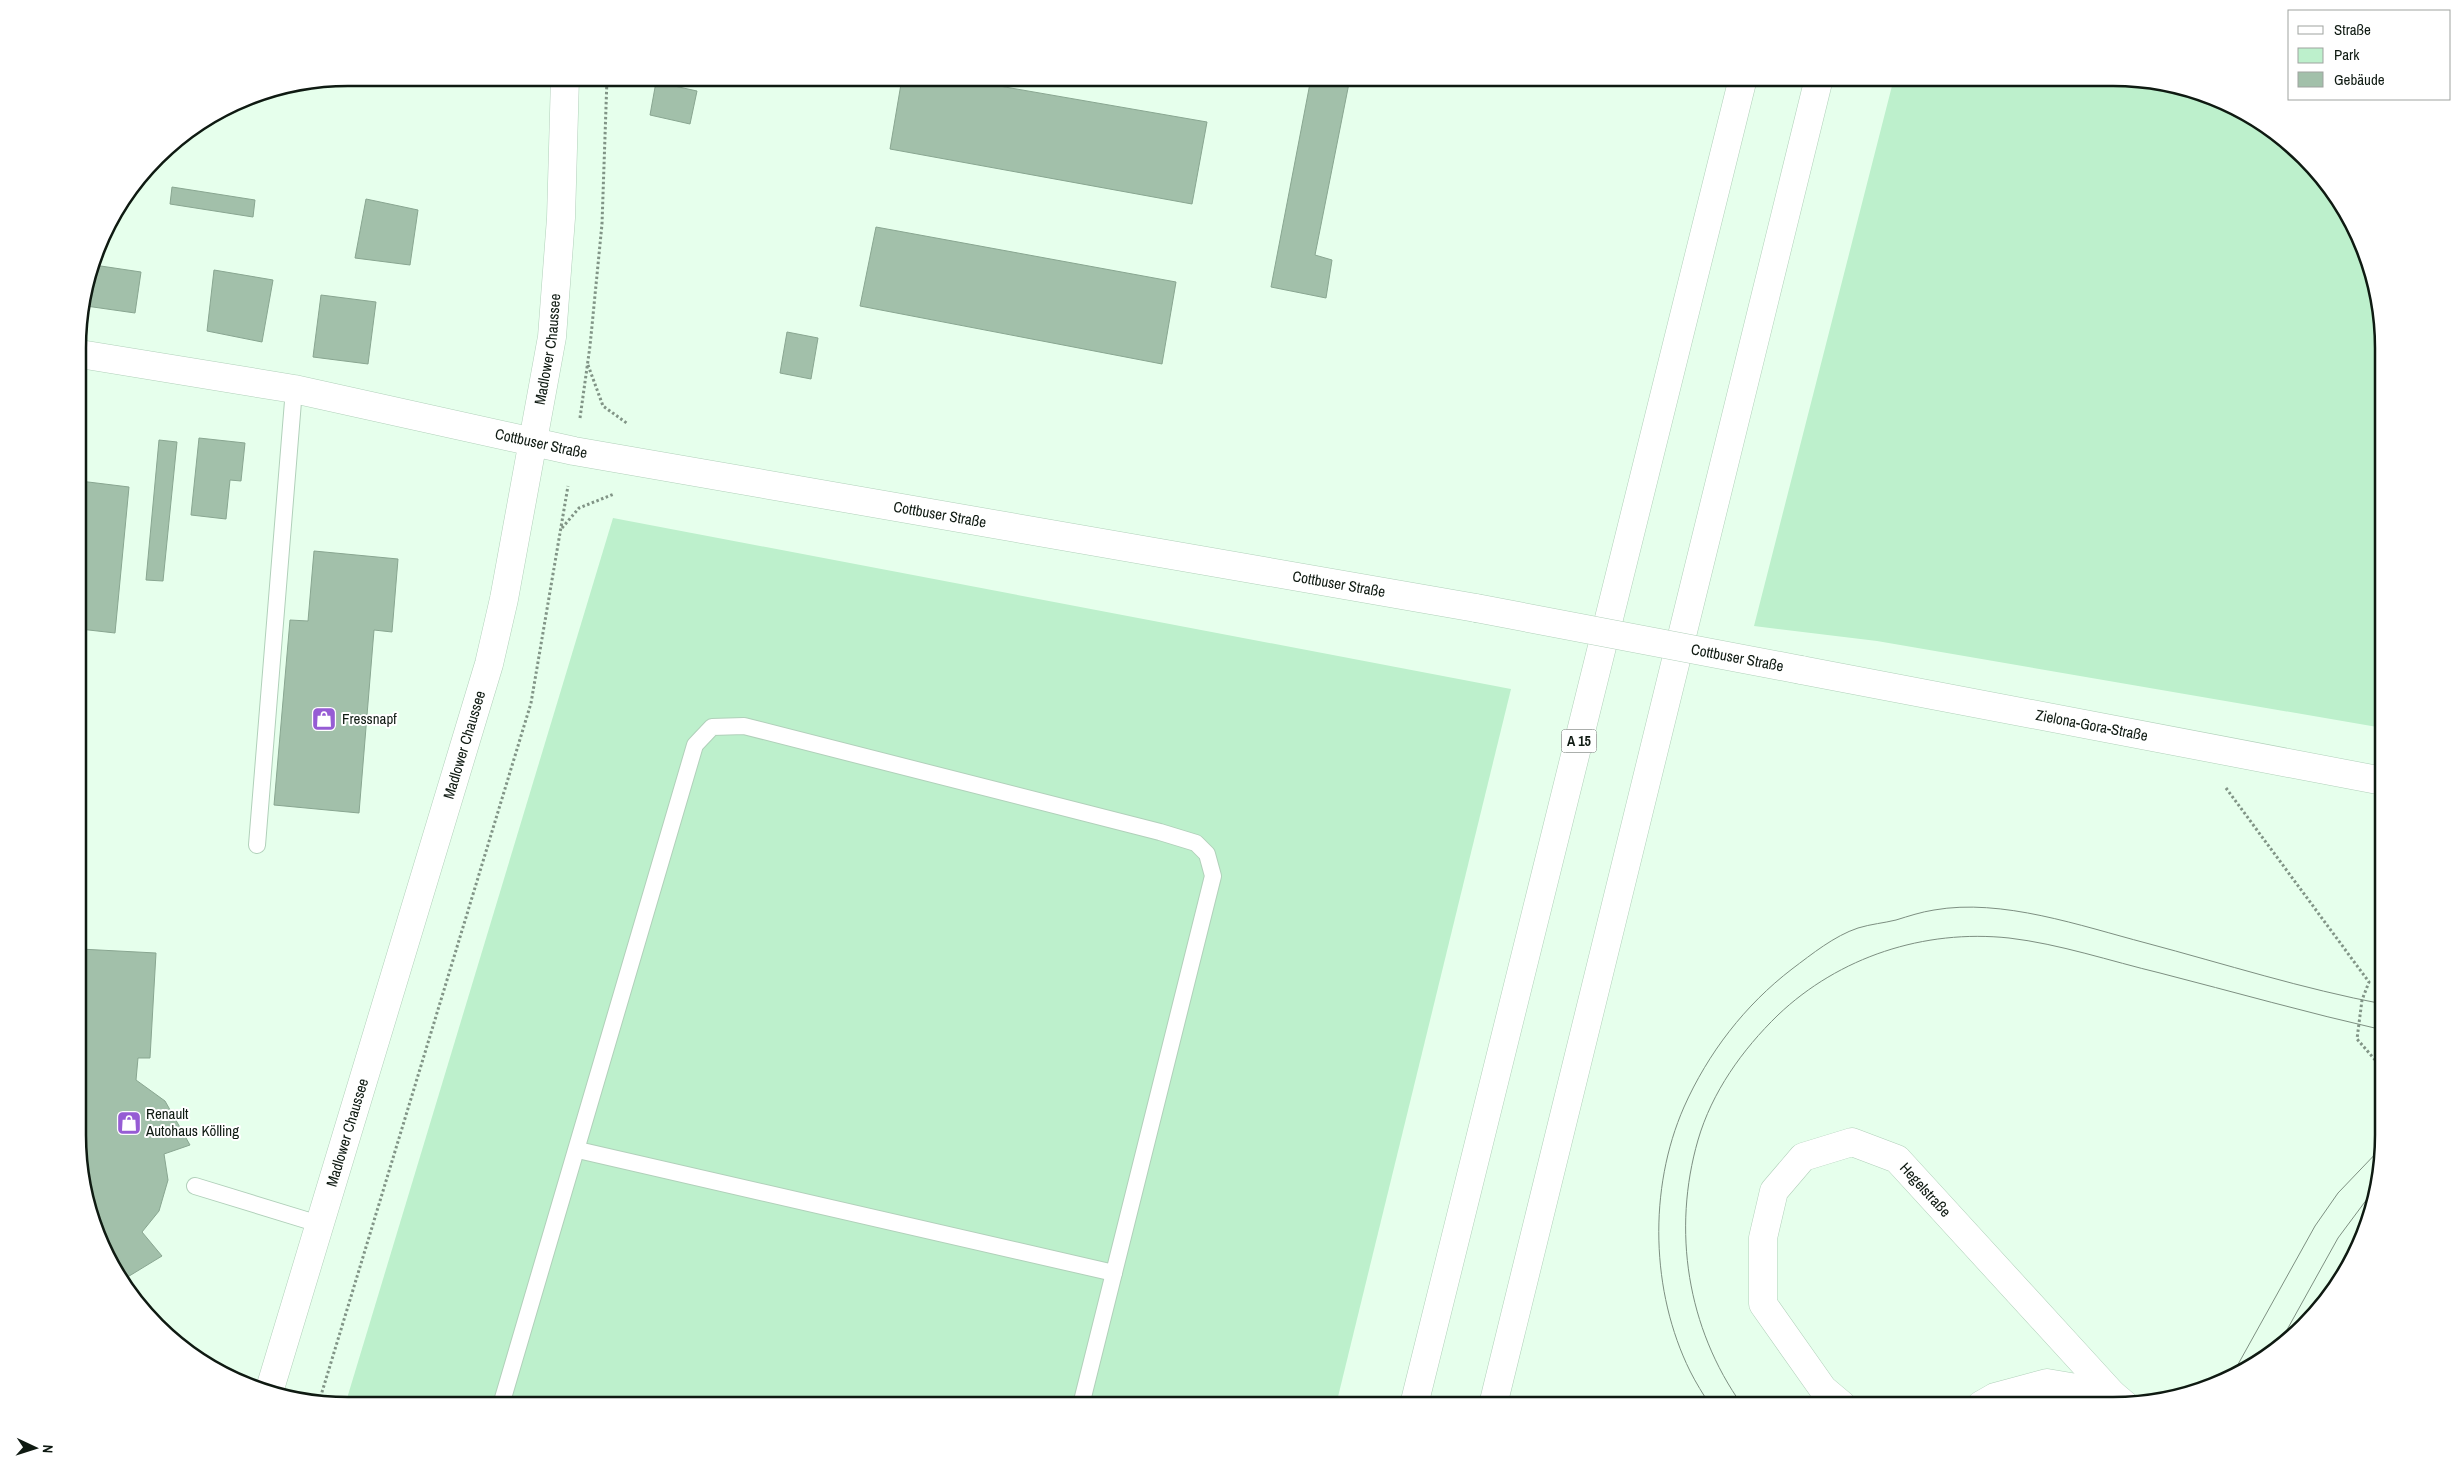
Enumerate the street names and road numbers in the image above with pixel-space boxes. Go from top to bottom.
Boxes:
street label: Madlower Chaussee [529,293,565,406]
street label: Cottbuser Straße [493,423,589,463]
street label: Cottbuser Straße [892,496,988,533]
street label: Cottbuser Straße [1291,565,1387,602]
street label: Cottbuser Straße [1689,638,1786,676]
street label: Madlower Chaussee [438,688,490,801]
street label: Zielona-Gora-Straße [2034,704,2150,746]
road number: A 15 [1562,729,1596,752]
street label: Madlower Chaussee [321,1076,373,1189]
street label: Hegelstraße [1895,1158,1956,1221]

